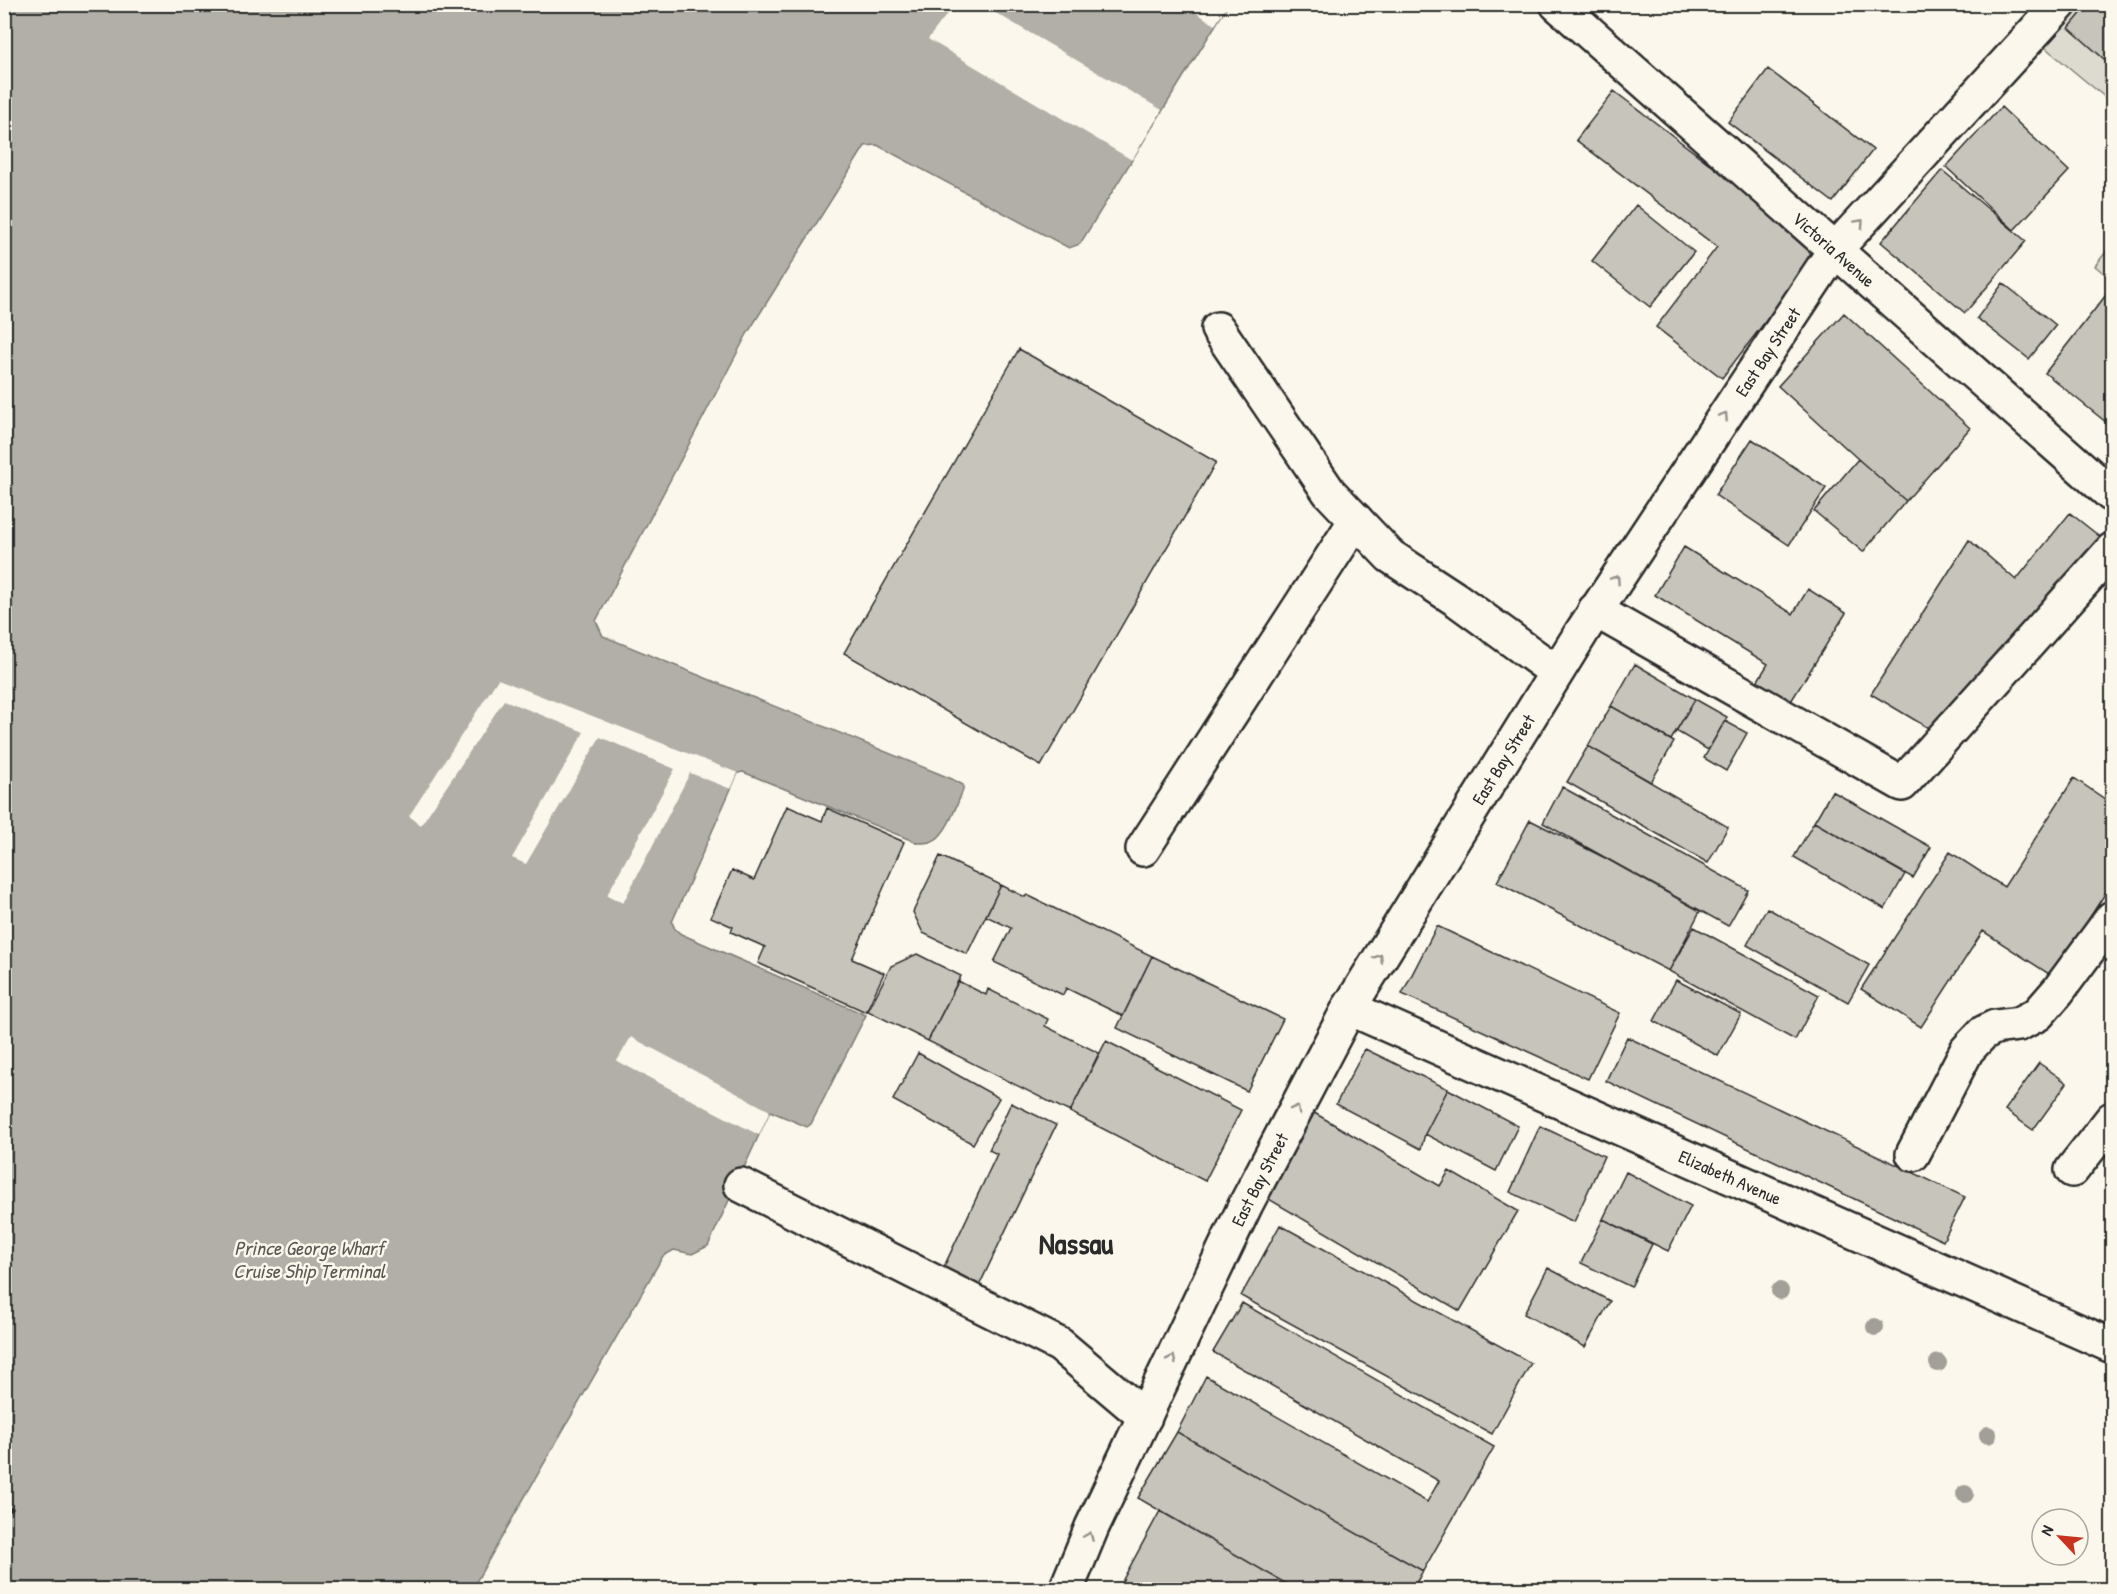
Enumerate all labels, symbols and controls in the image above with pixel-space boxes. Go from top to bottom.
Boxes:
street label: Victoria Avenue [1787,206,1881,292]
one-way arrow [1853,219,1864,229]
street label: East Bay Street [1729,301,1807,401]
one-way arrow [1717,412,1728,423]
one-way arrow [1609,575,1620,586]
street label: East Bay Street [1465,708,1541,809]
one-way arrow [1372,954,1384,964]
one-way arrow [1289,1105,1300,1116]
street label: East Bay Street [1225,1127,1294,1230]
street label: Elizabeth Avenue [1675,1143,1786,1211]
district label: Nassau [1039,1223,1113,1263]
water label: Prince George Wharf Cruise Ship Terminal [233,1234,388,1285]
one-way arrow [1165,1355,1177,1366]
north arrow [2030,1507,2090,1567]
text: N [2035,1521,2058,1539]
one-way arrow [1082,1531,1094,1542]

